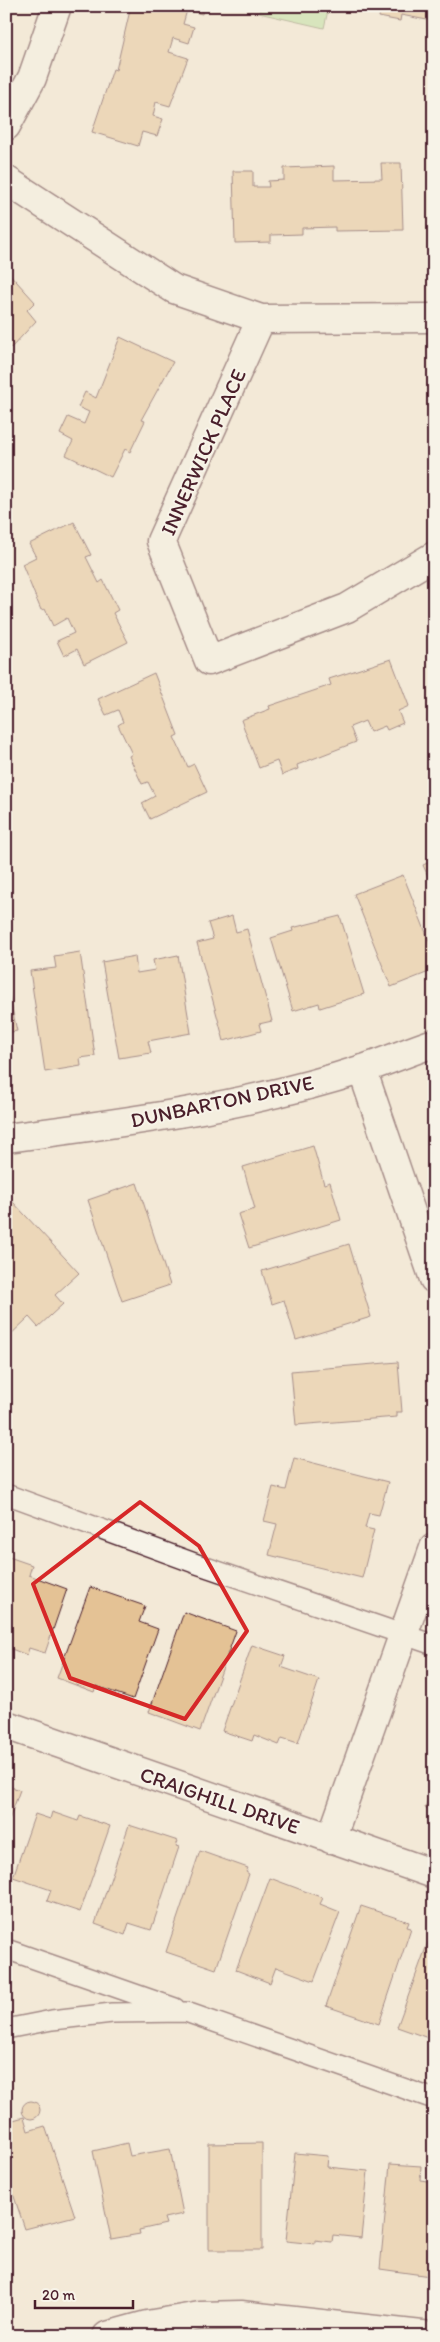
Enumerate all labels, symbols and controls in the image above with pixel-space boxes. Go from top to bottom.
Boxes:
street label: INNERWICK PLACE [155,365,251,539]
street label: DUNBARTON DRIVE [128,1069,316,1133]
street label: CRAIGHILL DRIVE [137,1761,303,1839]
scale bar [35,2277,132,2309]
text: 20 m [42,2286,76,2304]

